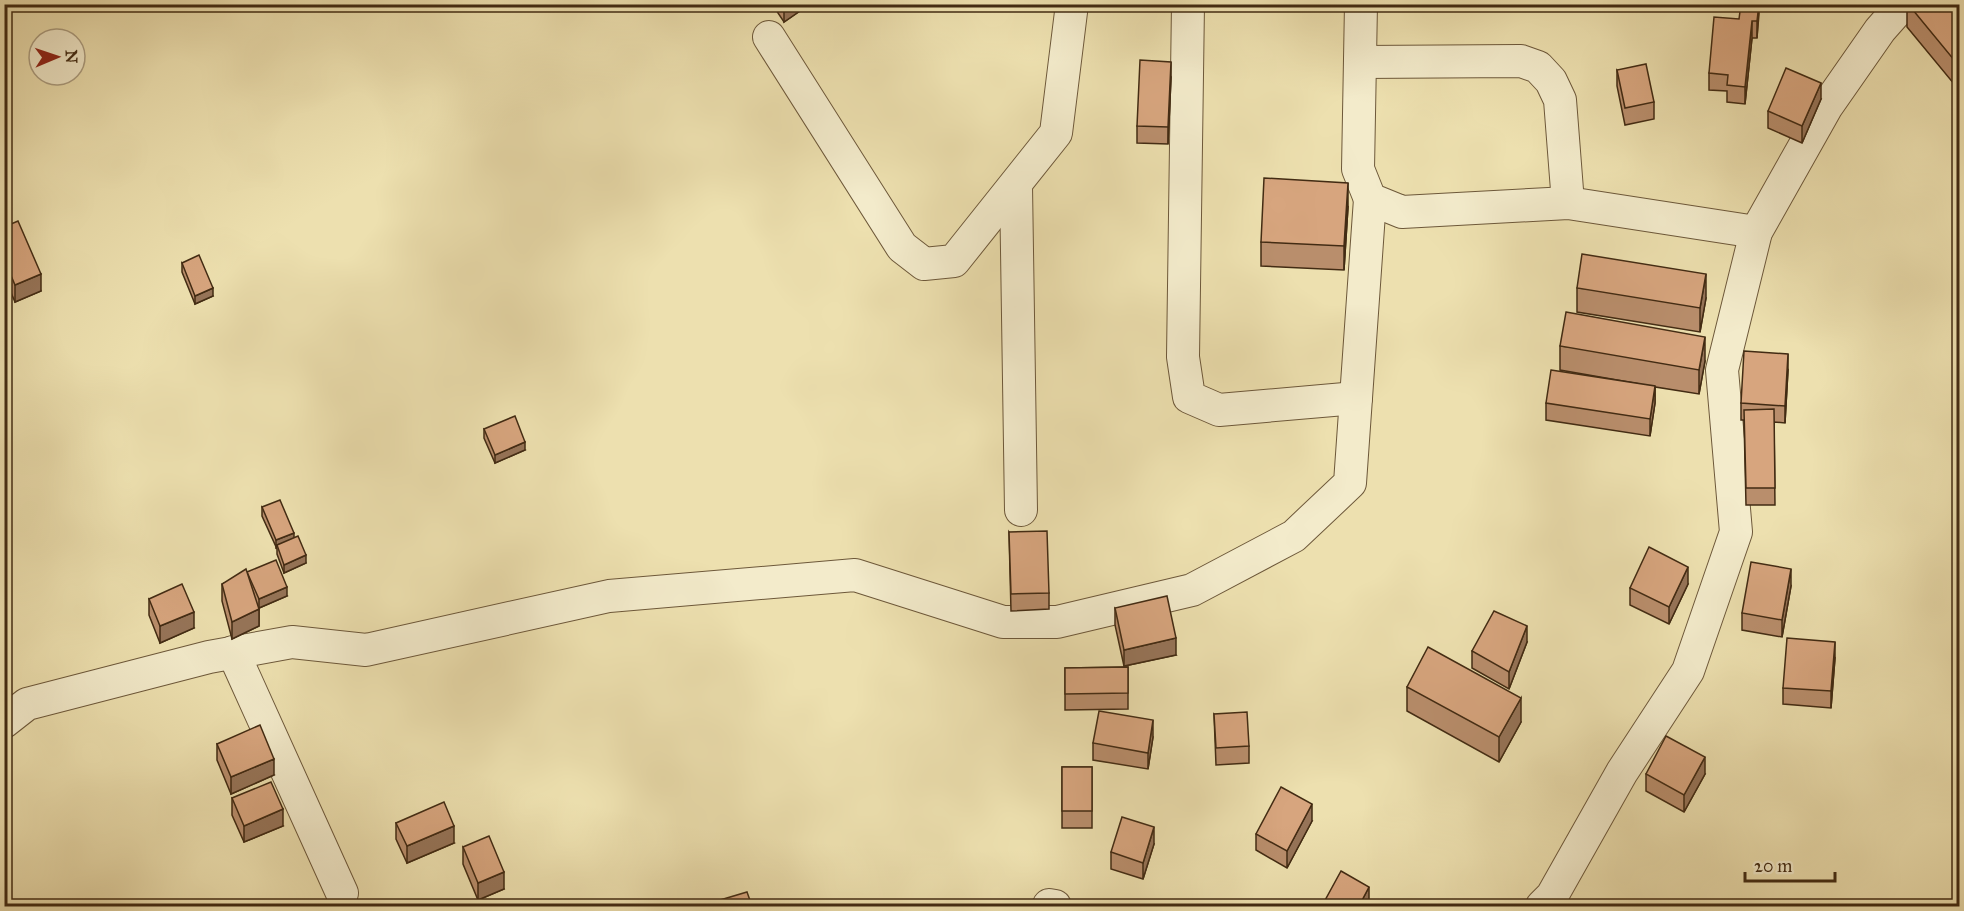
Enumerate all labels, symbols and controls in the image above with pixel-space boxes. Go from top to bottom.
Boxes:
north arrow [27,27,87,87]
text: N [62,49,81,64]
scale bar [1745,845,1835,883]
text: 20 m [1754,855,1792,877]

